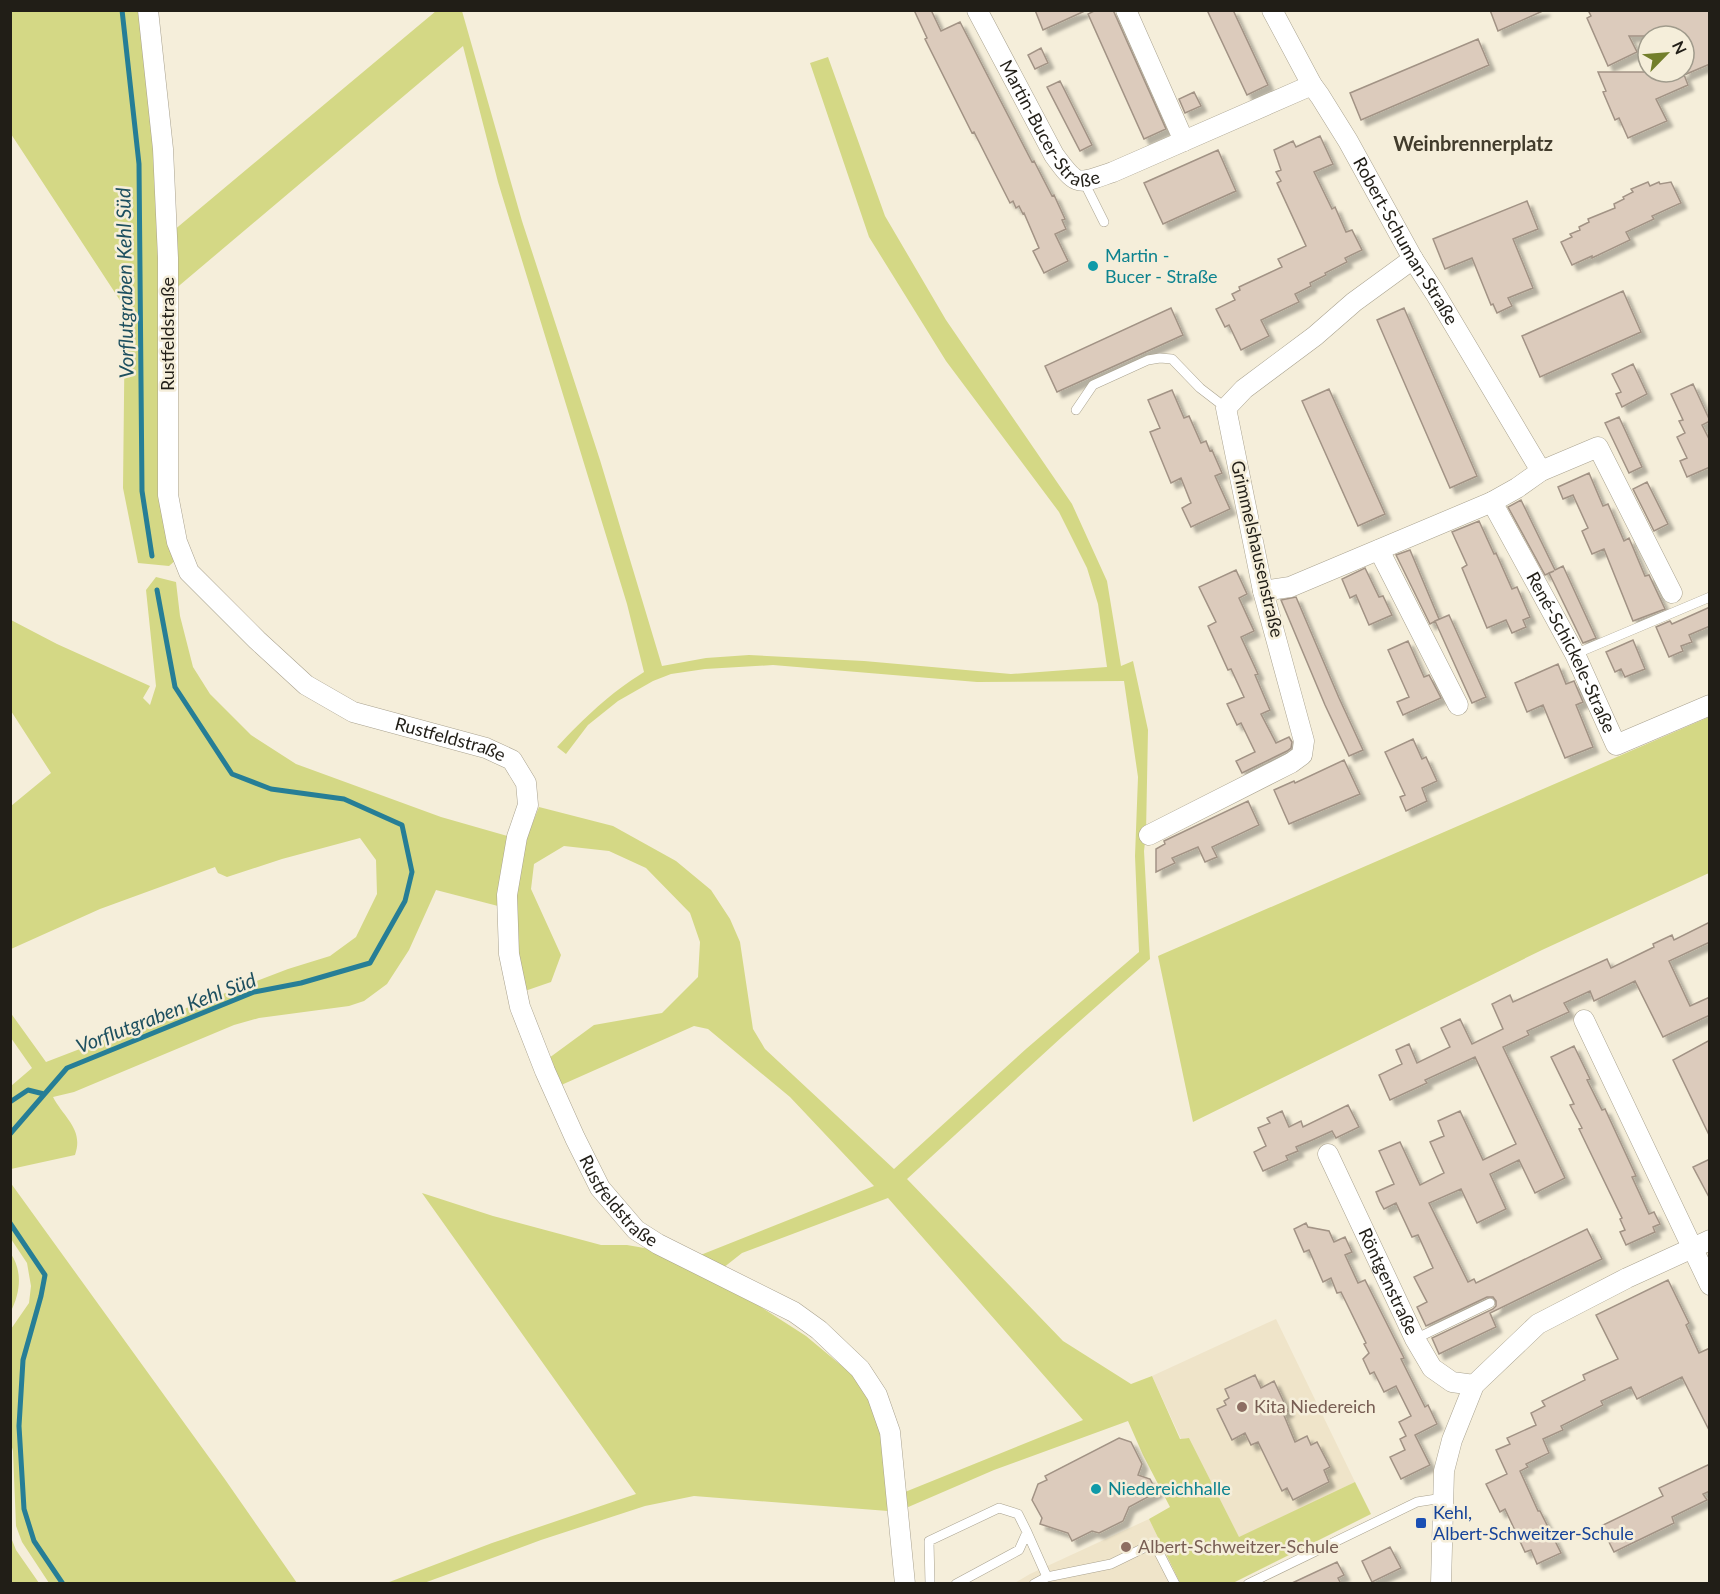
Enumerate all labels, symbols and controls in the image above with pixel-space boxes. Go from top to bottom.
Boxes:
north arrow [1636,24,1696,84]
text: N [1669,38,1691,57]
street label: Martin-Bucer-Straße [996,56,1102,191]
district label: Weinbrennerplatz [1393,131,1553,155]
street label: Robert-Schuman-Straße [1349,153,1463,328]
water label: Vorflutgraben Kehl Süd [110,187,138,379]
place label: Martin - Bucer - Straße [1105,244,1218,287]
marker: Martin - Bucer - Straße [1086,259,1100,273]
street label: Rustfeldstraße [156,277,178,391]
street label: Grimmelshausenstraße [1227,458,1289,639]
street label: René-Schickele-Straße [1522,568,1621,736]
street label: Rustfeldstraße [393,712,510,766]
water label: Vorflutgraben Kehl Süd [72,967,259,1057]
street label: Rustfeldstraße [575,1151,662,1251]
street label: Röntgenstraße [1354,1224,1423,1338]
place label: Kita Niedereich [1254,1395,1376,1417]
marker: Kita Niedereich [1235,1400,1249,1414]
place label: Niedereichhalle [1108,1477,1231,1499]
marker: Niedereichhalle [1089,1482,1103,1496]
place label: Kehl, Albert-Schweitzer-Schule [1433,1501,1634,1544]
marker: Kehl, Albert-Schweitzer-Schule [1414,1516,1428,1530]
place label: Albert-Schweitzer-Schule [1138,1535,1339,1557]
marker: Albert-Schweitzer-Schule [1119,1540,1133,1554]

